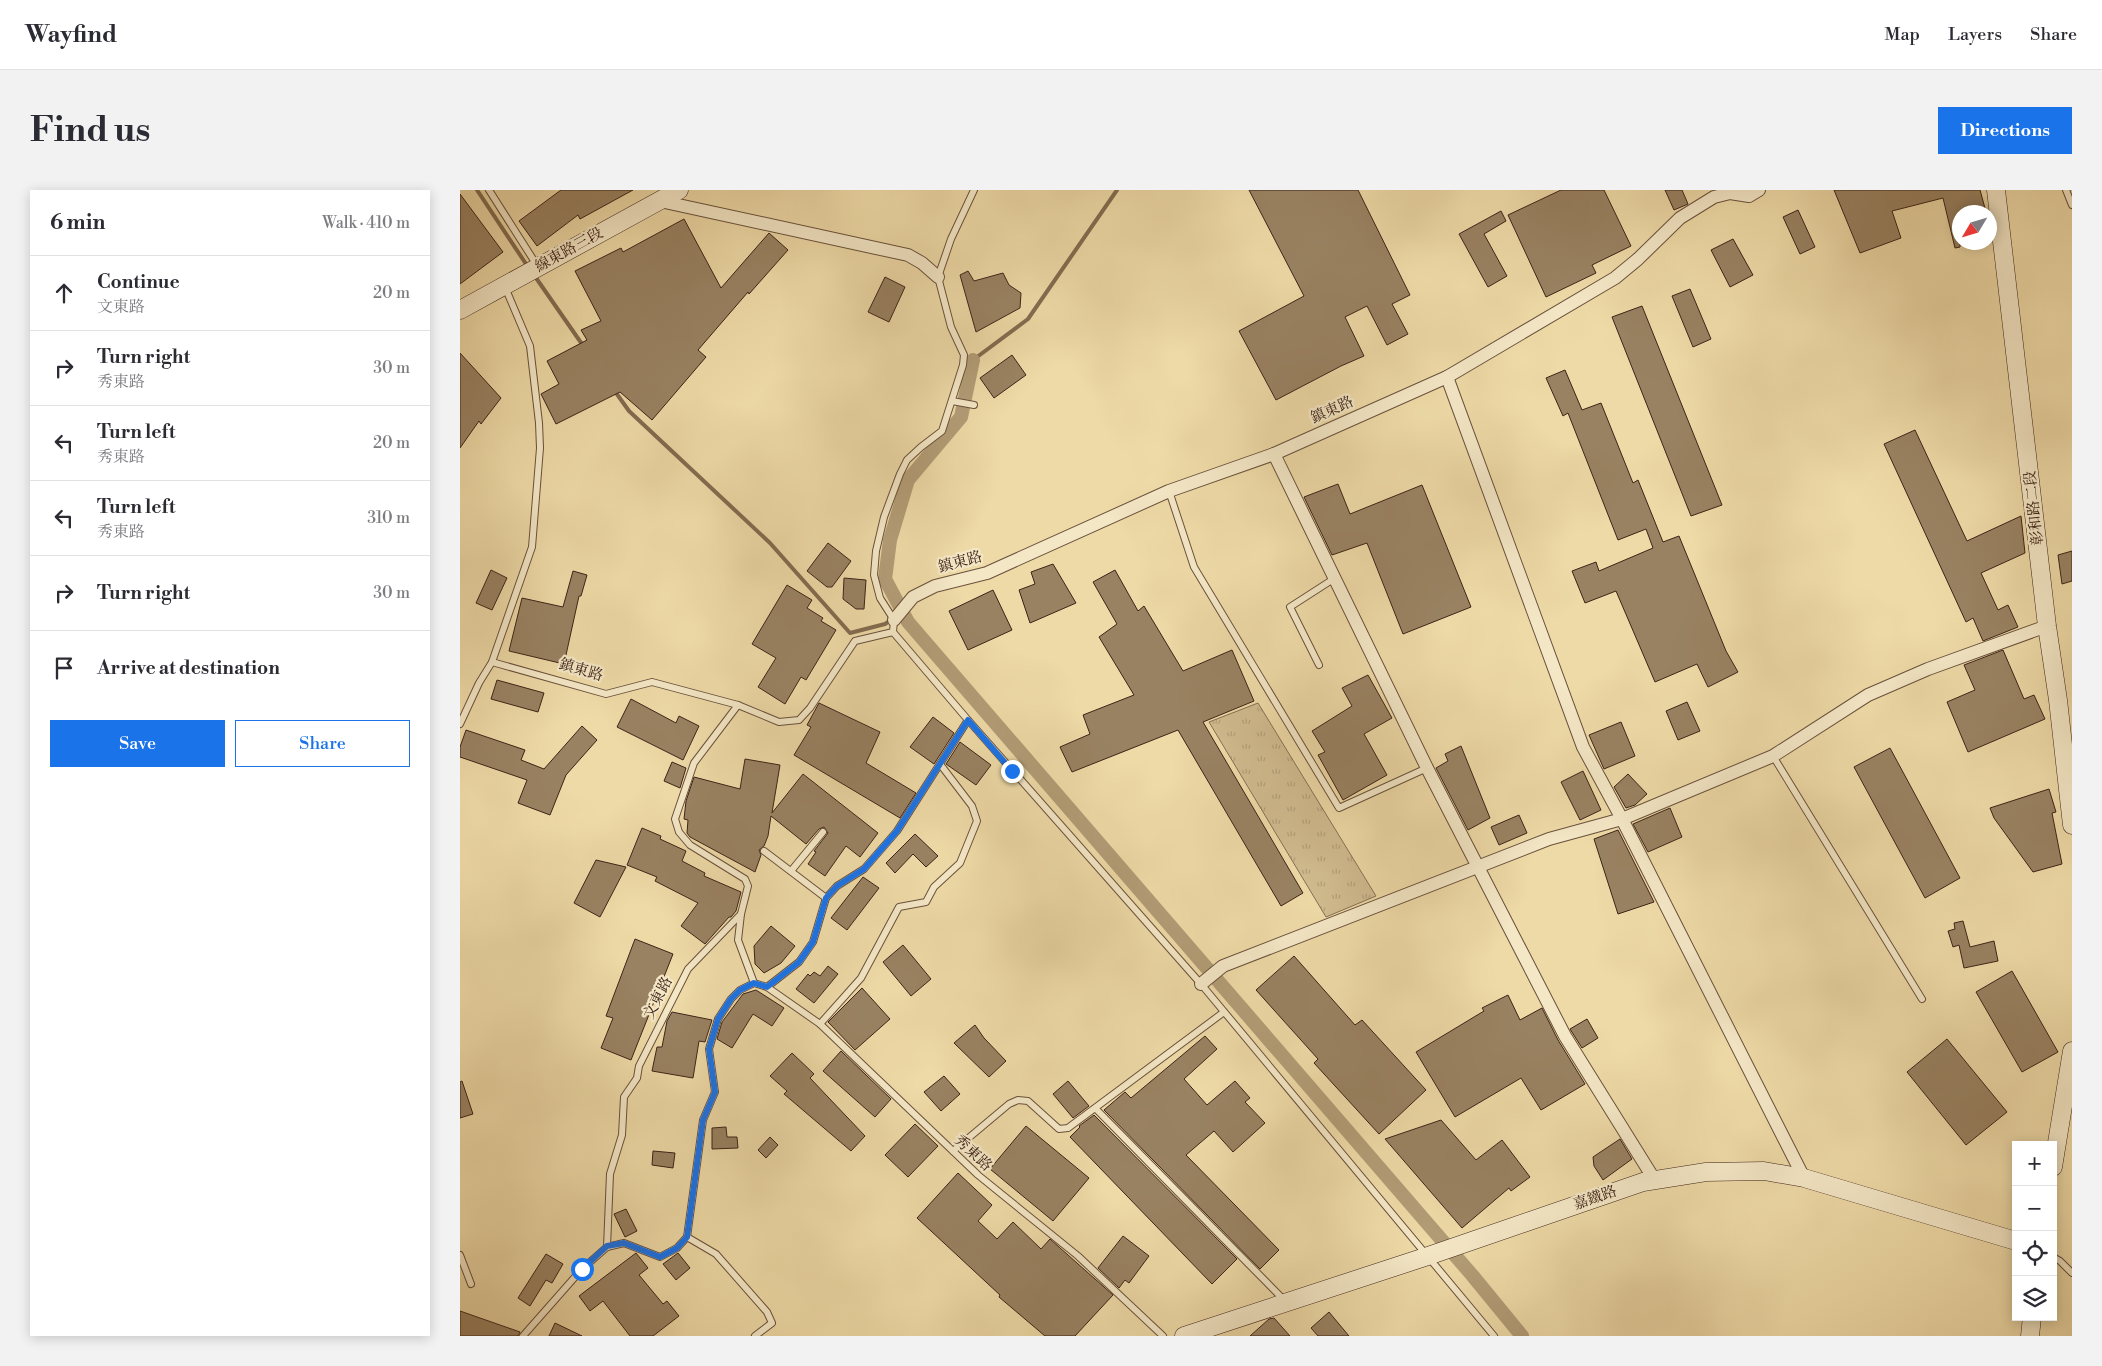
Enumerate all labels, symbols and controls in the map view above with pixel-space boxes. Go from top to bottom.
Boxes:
text: Wayfind [25,20,117,50]
text: Map [1885,23,1920,46]
text: Layers [1948,23,2002,46]
text: Share [2030,23,2077,46]
button: Directions [1938,107,2072,154]
text: Find us [30,109,150,152]
north arrow [1952,205,1997,250]
text: 6 min [50,210,105,236]
text: Walk · 410 m [322,213,410,233]
street label: 線東路三段 [532,224,606,276]
text: Continue [97,270,180,294]
icon: ahead [50,279,78,307]
text: 20 m [373,283,410,303]
text: 文東路 [97,297,145,317]
text: Turn right [97,345,190,369]
icon: right [50,354,78,382]
text: 30 m [373,358,410,378]
text: 秀東路 [97,372,145,392]
street label: 鎮東路 [1308,392,1356,428]
text: Turn left [97,420,176,444]
icon: left [50,429,78,457]
text: 20 m [373,433,410,453]
text: 秀東路 [97,447,145,467]
street label: 彰和路二段 [2021,470,2047,546]
text: Turn left [97,495,176,519]
icon: left [50,504,78,532]
text: 310 m [367,508,410,528]
text: 秀東路 [97,522,145,542]
street label: 鎮東路 [936,547,984,577]
icon: right [50,579,78,607]
text: Turn right [97,581,190,605]
text: 30 m [373,583,410,603]
icon: arrive [50,654,78,682]
street label: 鎮東路 [557,655,605,685]
text: Arrive at destination [97,656,280,680]
button: Save [50,720,225,767]
button: Share [235,720,410,767]
route end [1001,760,1024,783]
street label: 文東路 [639,974,677,1022]
street label: 秀東路 [950,1131,996,1175]
map controls [2012,1141,2057,1321]
button: + [2012,1141,2057,1186]
street label: 嘉鐵路 [1571,1182,1619,1214]
button: − [2012,1186,2057,1231]
button: locate [2012,1231,2057,1276]
route start [571,1258,594,1281]
button: layers [2012,1276,2057,1321]

